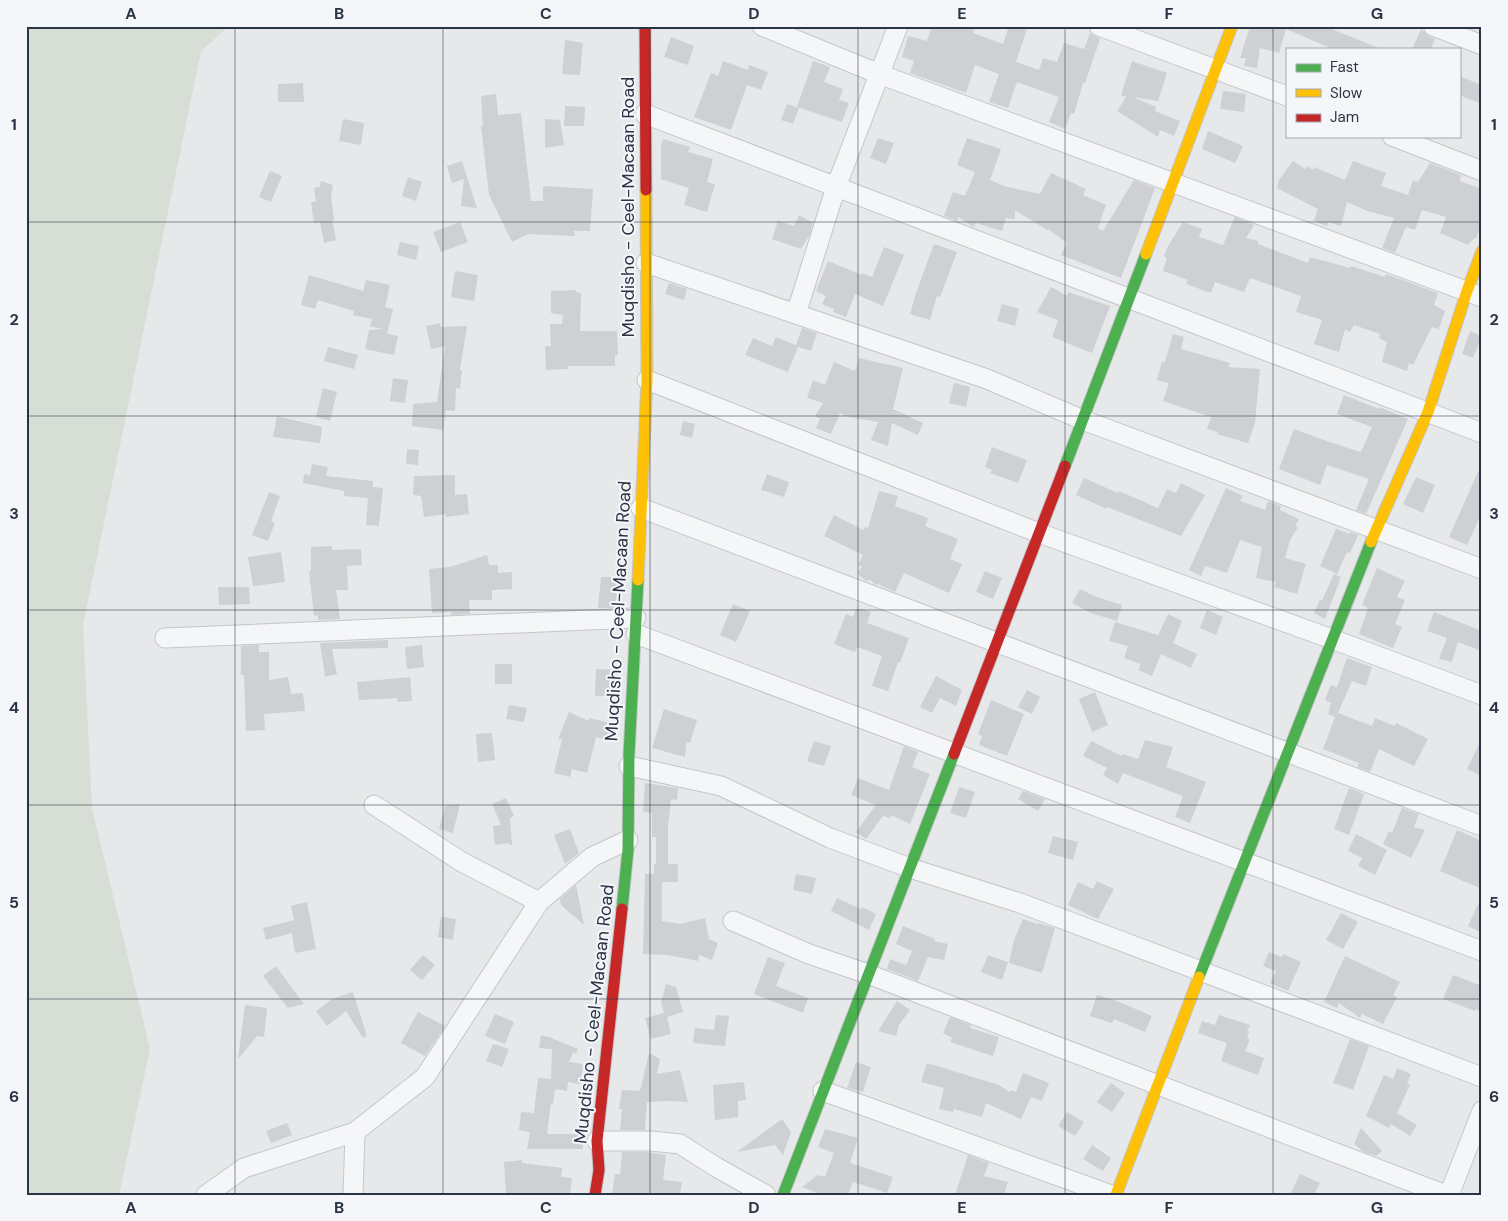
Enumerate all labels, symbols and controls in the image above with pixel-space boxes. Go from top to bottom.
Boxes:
text: A [125,3,137,24]
text: B [334,3,344,24]
text: C [540,3,552,24]
text: D [748,3,760,24]
text: E [957,3,967,24]
text: F [1165,3,1174,24]
text: G [1371,3,1383,24]
legend [1286,48,1460,138]
text: Fast [1330,57,1359,77]
street label: Muqdisho - Ceel-Macaan Road [616,77,640,337]
text: Slow [1330,83,1363,103]
text: Jam [1330,107,1359,127]
text: 1 [11,114,17,135]
text: 1 [1491,114,1497,135]
text: 2 [9,309,19,330]
text: 2 [1489,309,1499,330]
street label: Muqdisho - Ceel-Macaan Road [599,480,637,742]
text: 3 [9,503,19,524]
text: 3 [1489,503,1499,524]
text: 4 [9,697,19,718]
text: 4 [1489,697,1499,718]
street label: Muqdisho - Ceel-Macaan Road [568,883,620,1145]
text: 5 [9,892,19,913]
text: 5 [1489,892,1499,913]
text: 6 [9,1086,19,1107]
text: 6 [1489,1086,1499,1107]
text: A [125,1197,137,1218]
text: B [334,1197,344,1218]
text: C [540,1197,552,1218]
text: D [748,1197,760,1218]
text: E [957,1197,967,1218]
text: F [1165,1197,1174,1218]
text: G [1371,1197,1383,1218]

